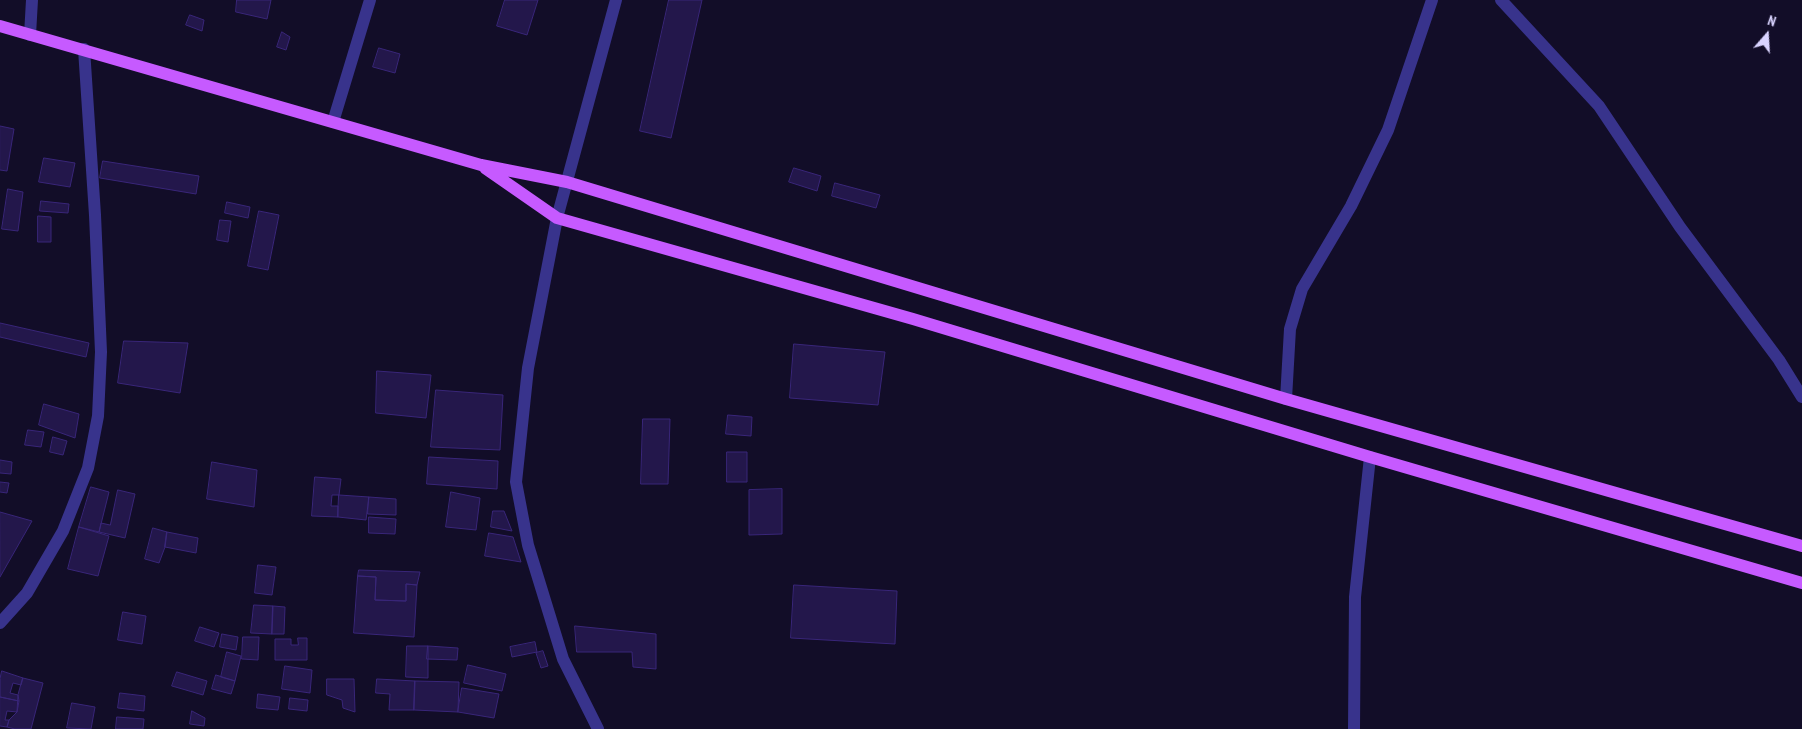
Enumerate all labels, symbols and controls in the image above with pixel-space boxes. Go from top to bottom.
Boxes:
north arrow [1742,10,1792,60]
text: N [1765,11,1778,31]

